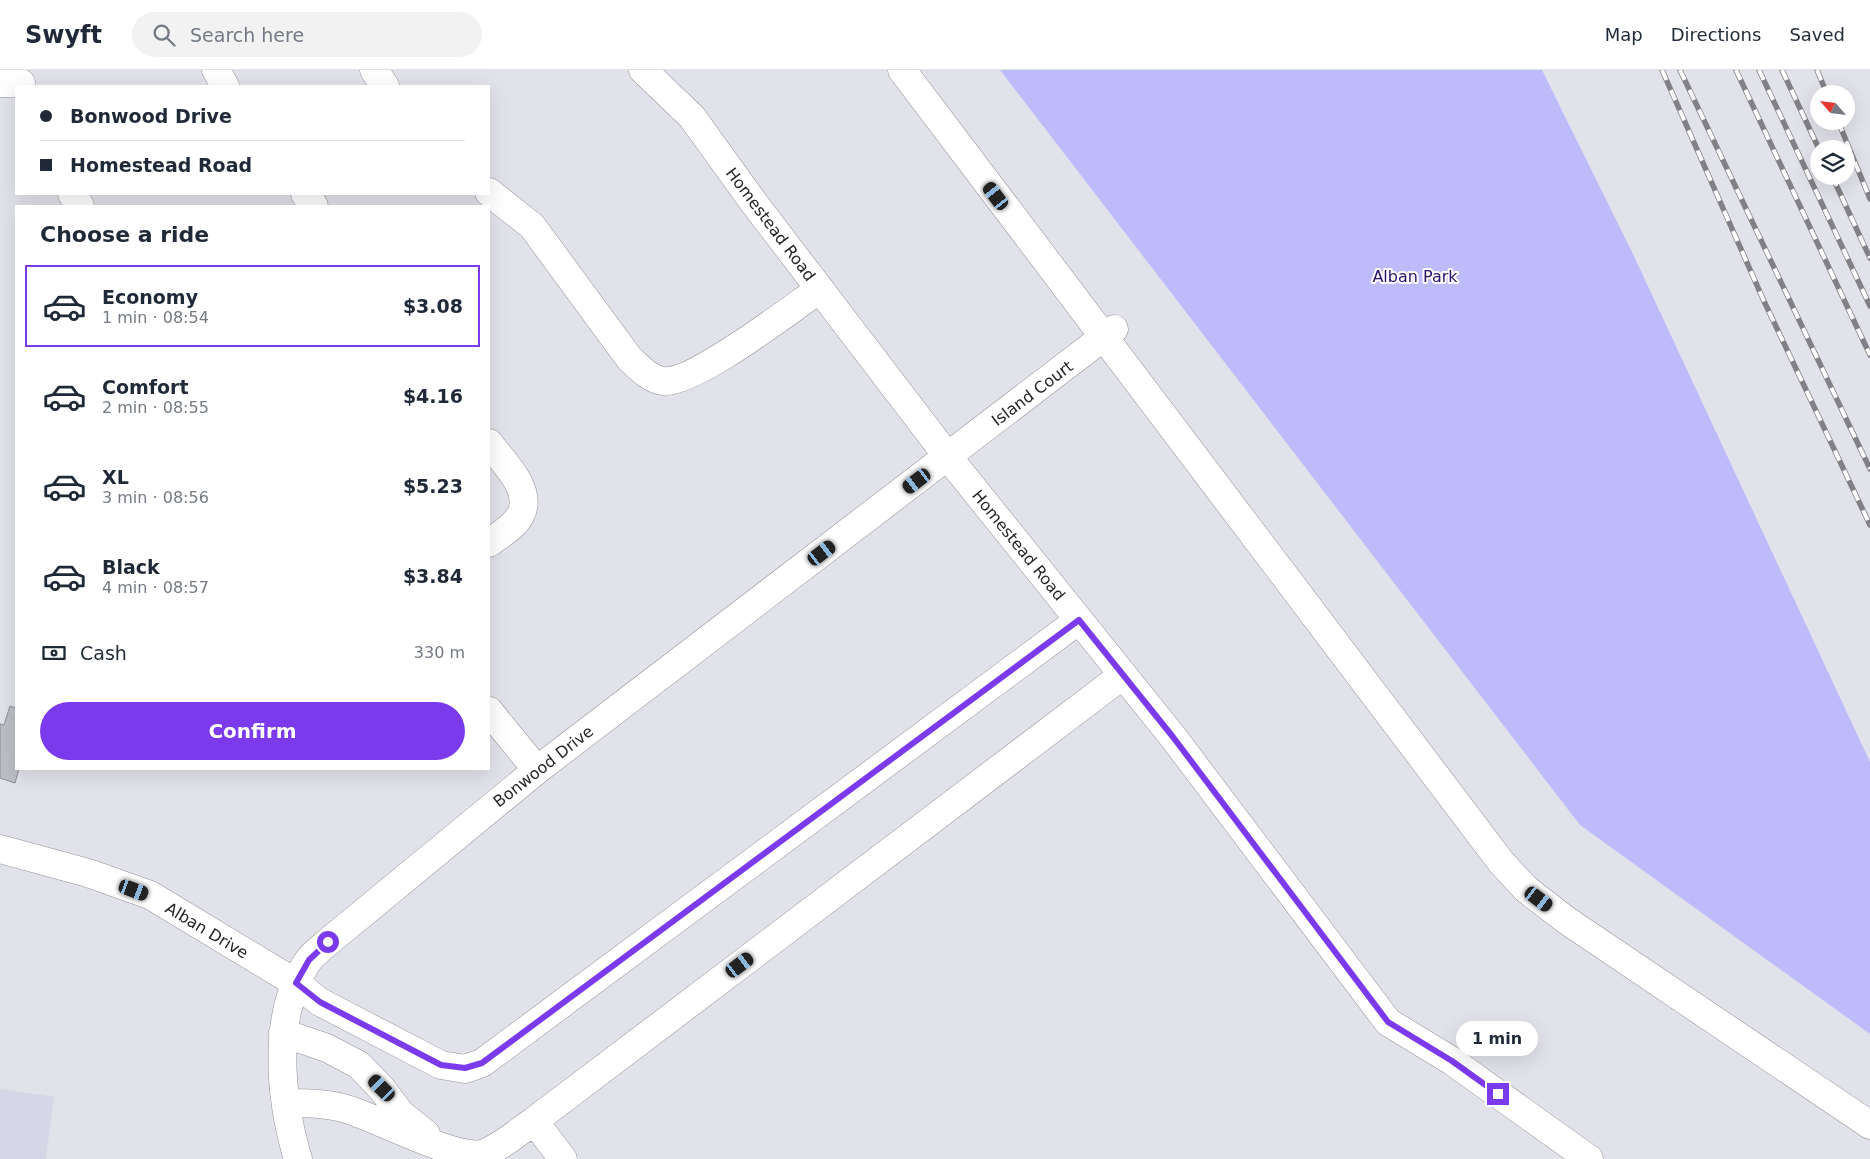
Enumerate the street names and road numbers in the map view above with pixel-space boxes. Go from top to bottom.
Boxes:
street label: Homestead Road [722,164,819,285]
street label: Island Court [988,357,1077,430]
street label: Homestead Road [968,486,1069,604]
street label: Bonwood Drive [490,722,597,811]
street label: Alban Drive [162,898,252,963]

